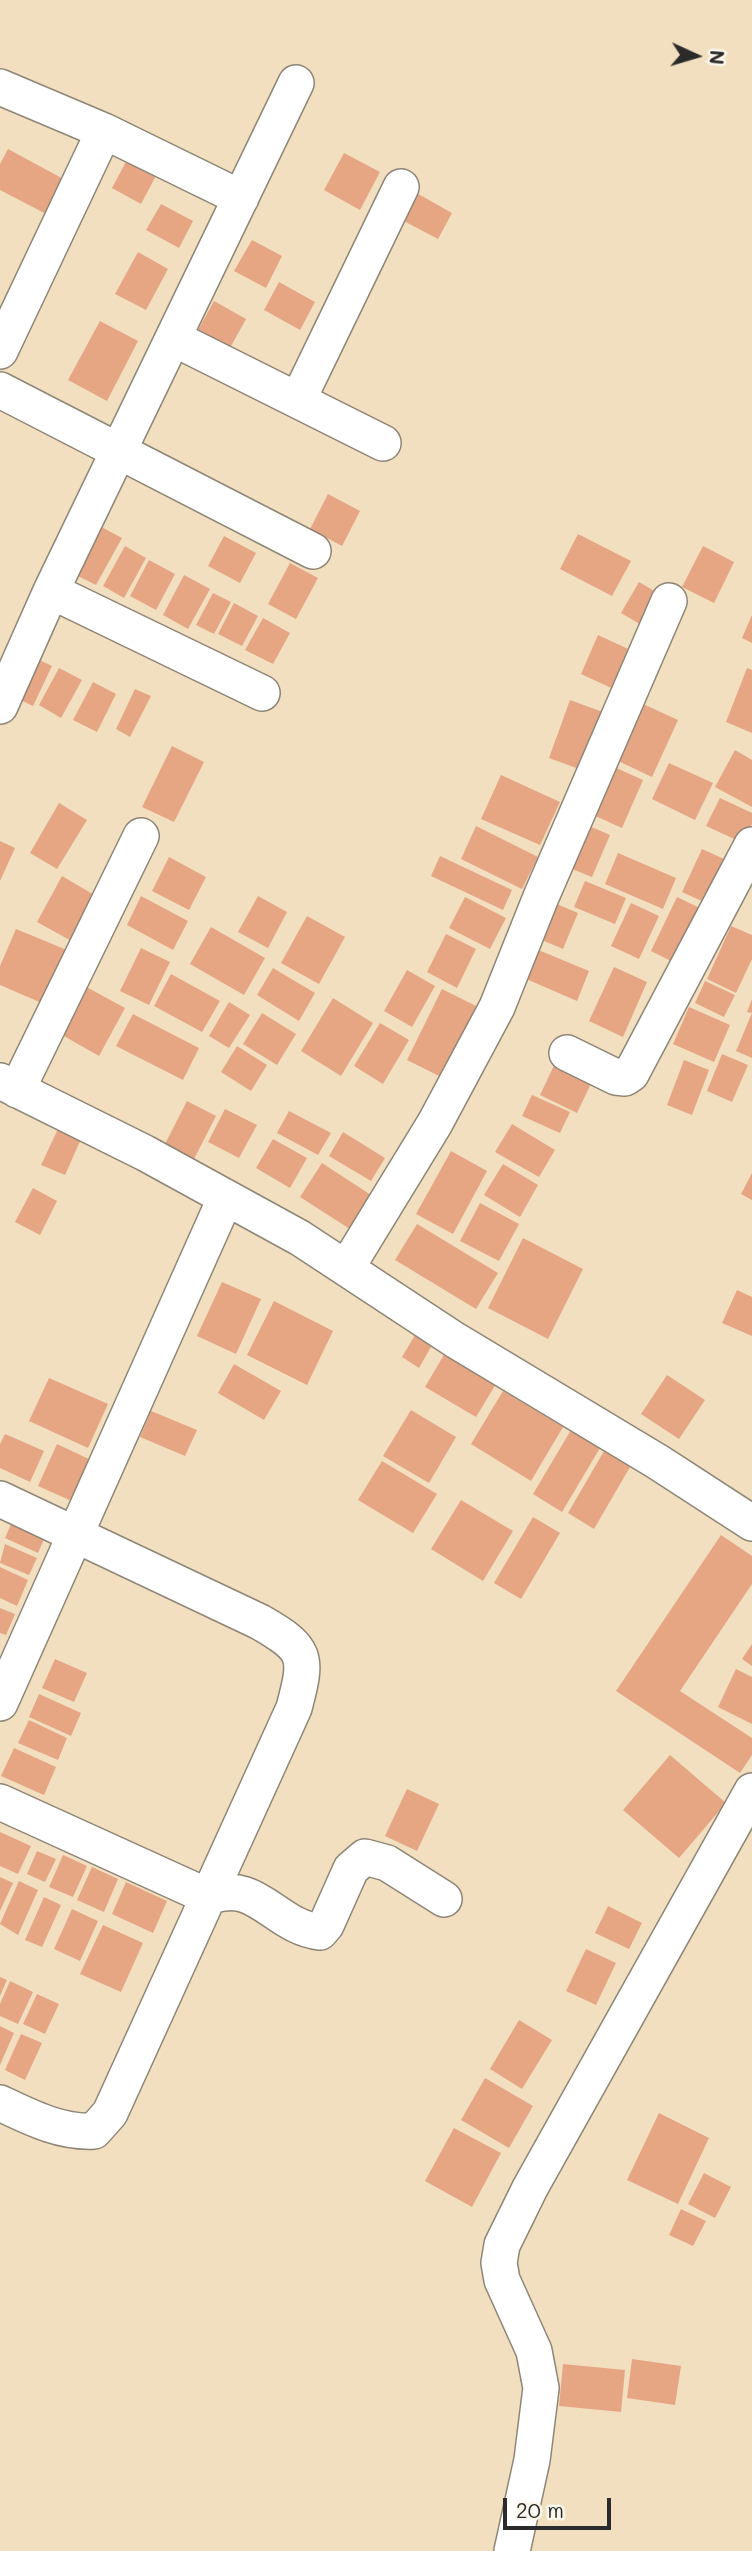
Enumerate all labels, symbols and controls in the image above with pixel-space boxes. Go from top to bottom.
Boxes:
north arrow [661,21,731,91]
text: N [704,49,730,66]
scale bar [507,2484,616,2528]
text: 20 m [516,2496,564,2523]

